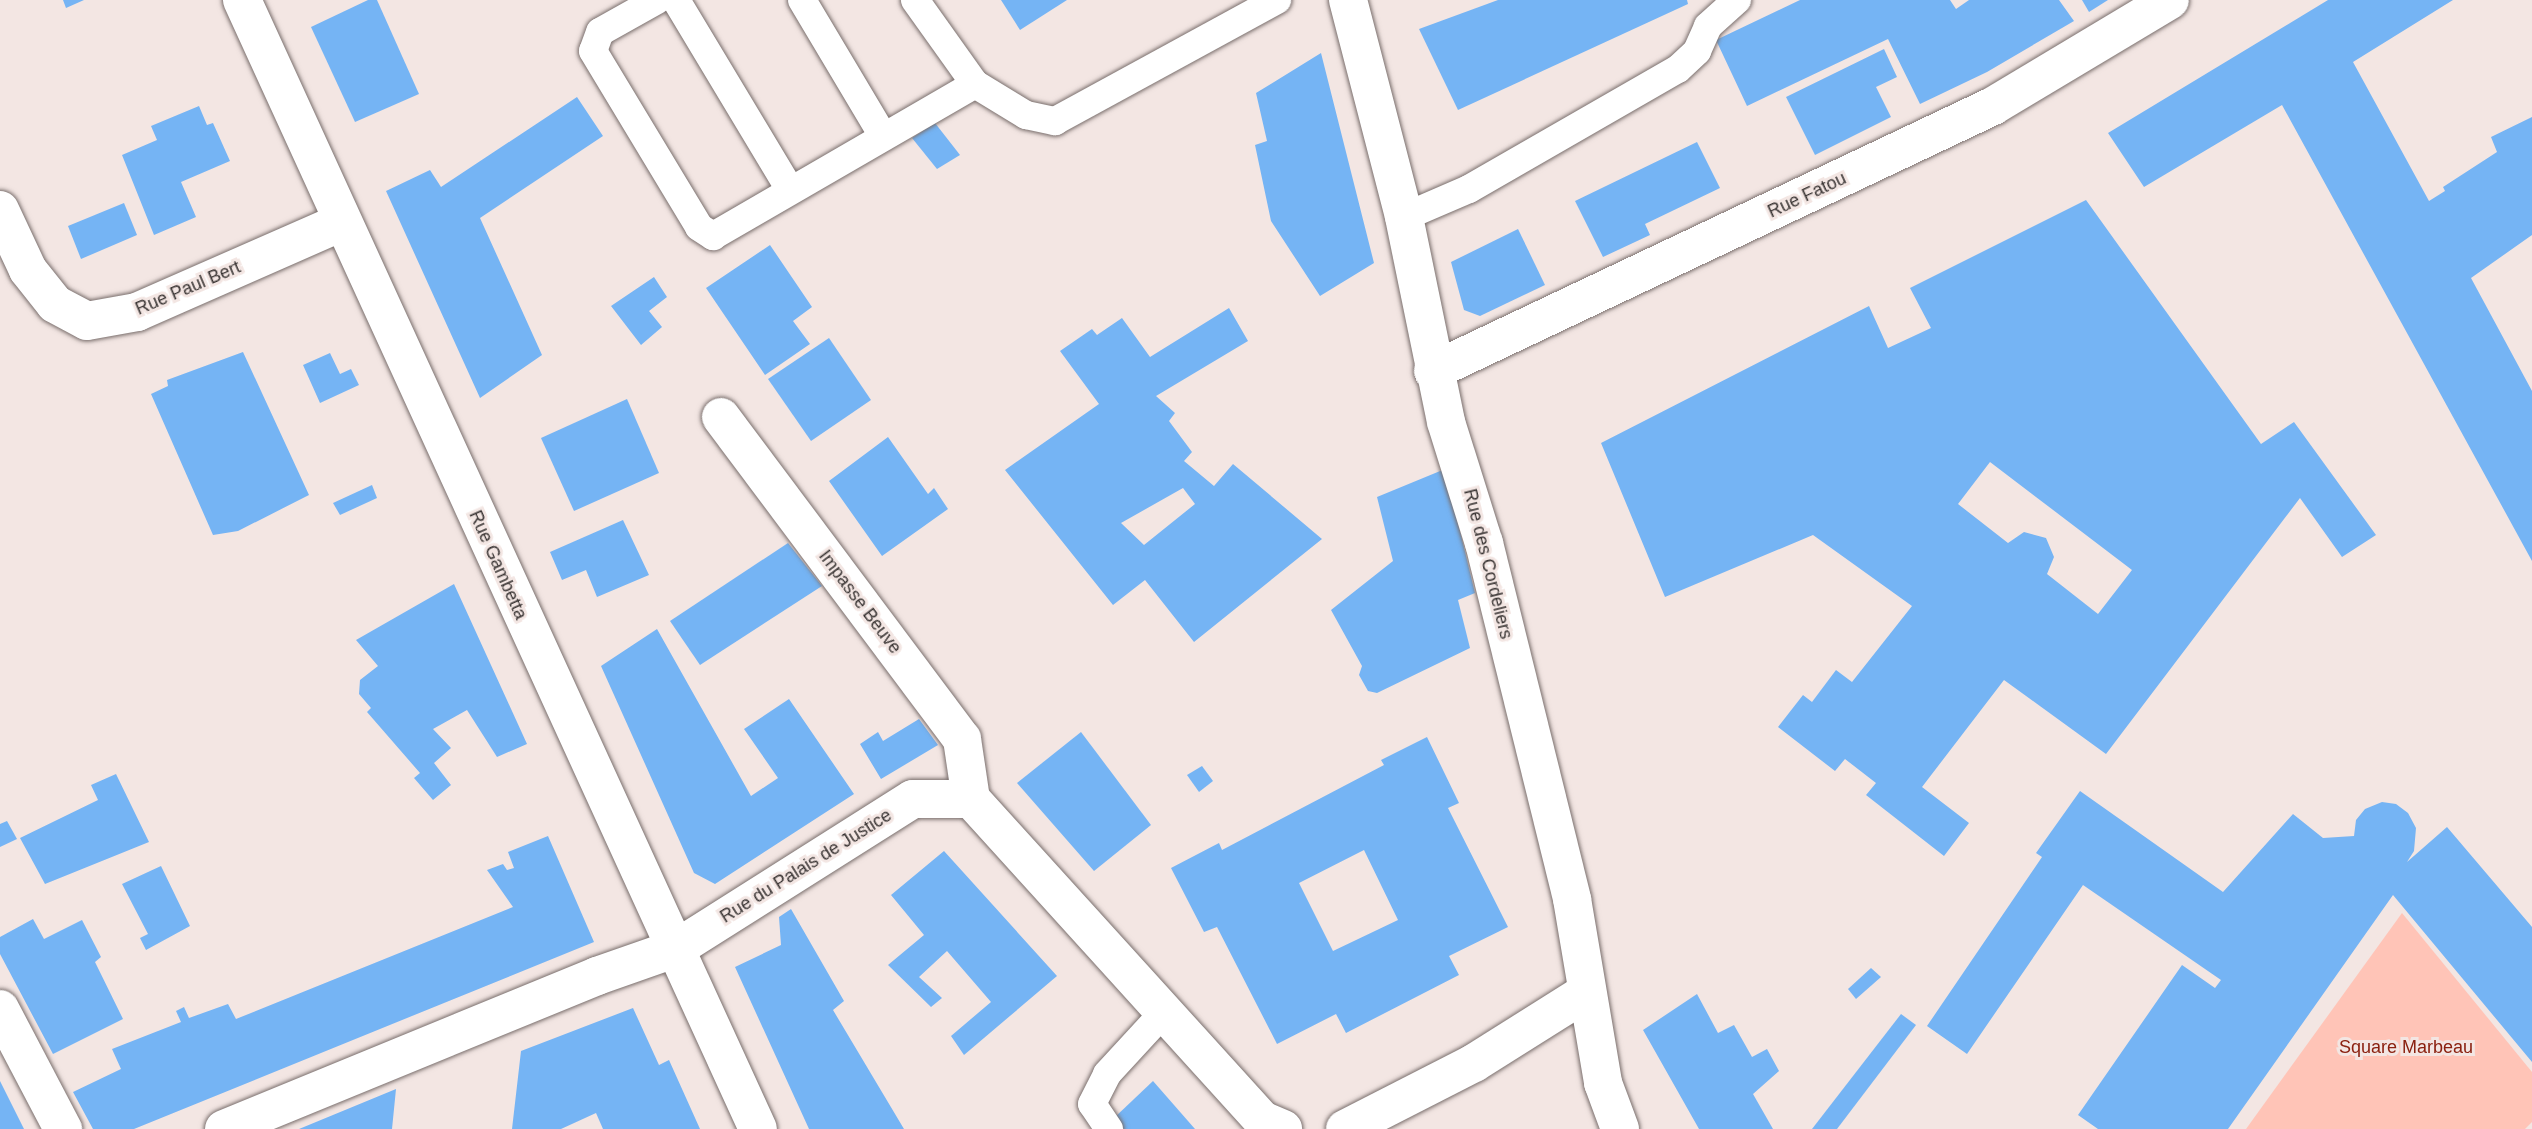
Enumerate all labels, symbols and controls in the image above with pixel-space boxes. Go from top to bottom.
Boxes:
street label: Rue Fatou [1764,167,1850,223]
street label: Rue Paul Bert [132,256,244,320]
street label: Rue des Cordeliers [1459,487,1517,641]
street label: Rue Gambetta [464,507,532,623]
street label: Impasse Beuve [814,546,906,658]
street label: Rue du Palais de Justice [716,804,896,928]
park label: Square Marbeau [2339,1036,2473,1058]

